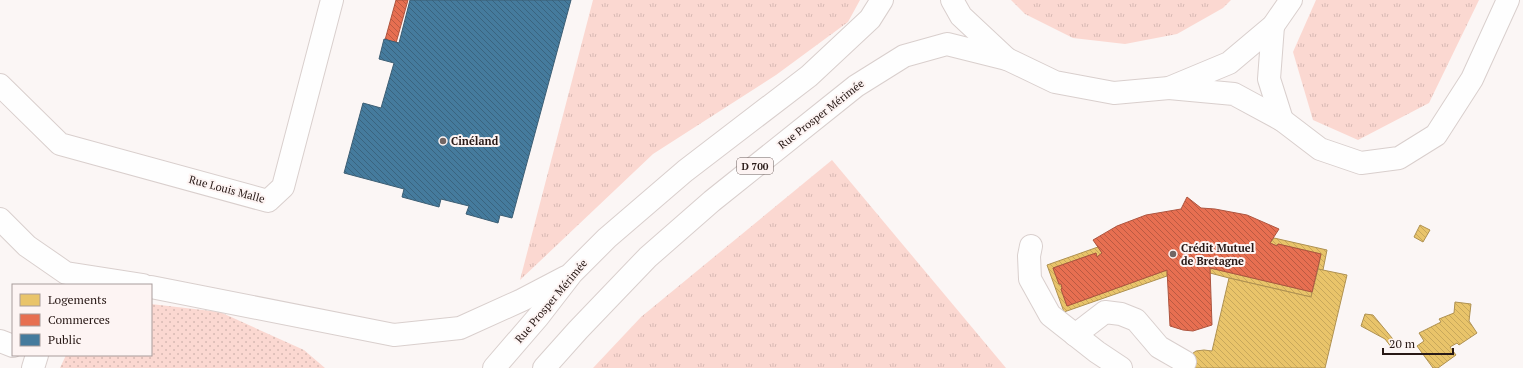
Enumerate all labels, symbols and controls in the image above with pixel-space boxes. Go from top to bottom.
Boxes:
street label: Rue Prosper Mérimée [775,76,867,152]
place label: Cinéland [451,134,499,148]
marker: Cinéland [438,136,448,146]
road number: D 700 [737,158,773,174]
street label: Rue Louis Malle [188,172,267,206]
place label: Crédit Mutuel de Bretagne [1181,241,1255,268]
marker: Crédit Mutuel de Bretagne [1168,249,1178,259]
street label: Rue Prosper Mérimée [512,256,590,346]
legend [12,284,152,356]
text: Logements [48,292,107,307]
text: Commerces [48,312,110,327]
scale bar [1383,330,1453,356]
text: Public [48,332,82,347]
text: 20 m [1389,336,1416,351]

